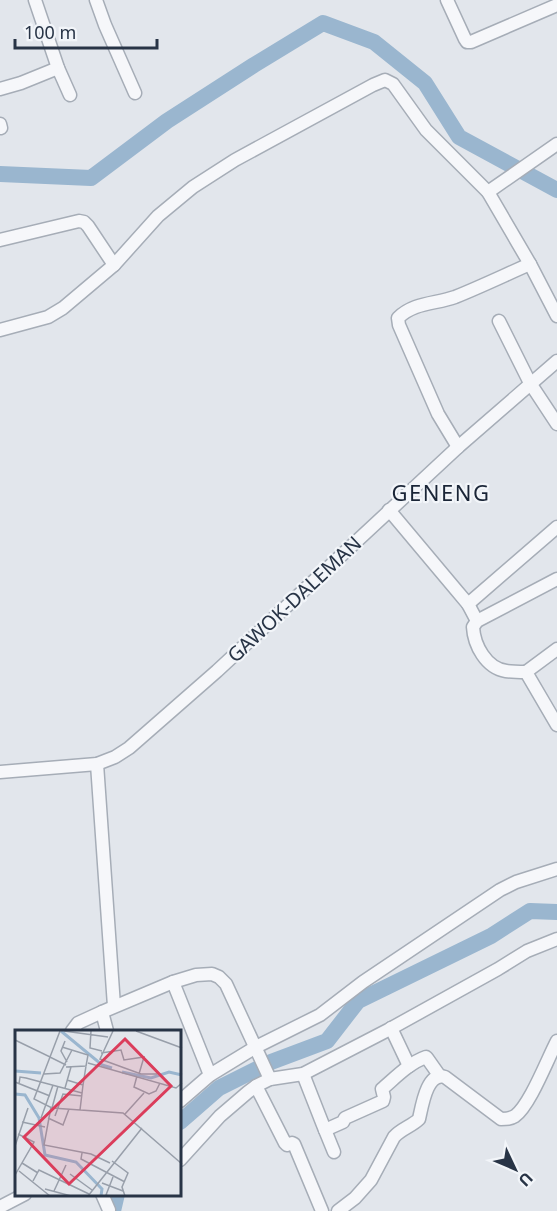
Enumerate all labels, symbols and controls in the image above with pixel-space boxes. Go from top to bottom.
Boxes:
scale bar [15,12,158,50]
text: 100 m [24,20,76,44]
district label: GENENG [392,477,490,507]
street label: GAWOK-DALEMAN [221,530,367,668]
inset map [15,1030,182,1196]
north arrow [485,1139,545,1199]
text: U [514,1167,538,1191]

